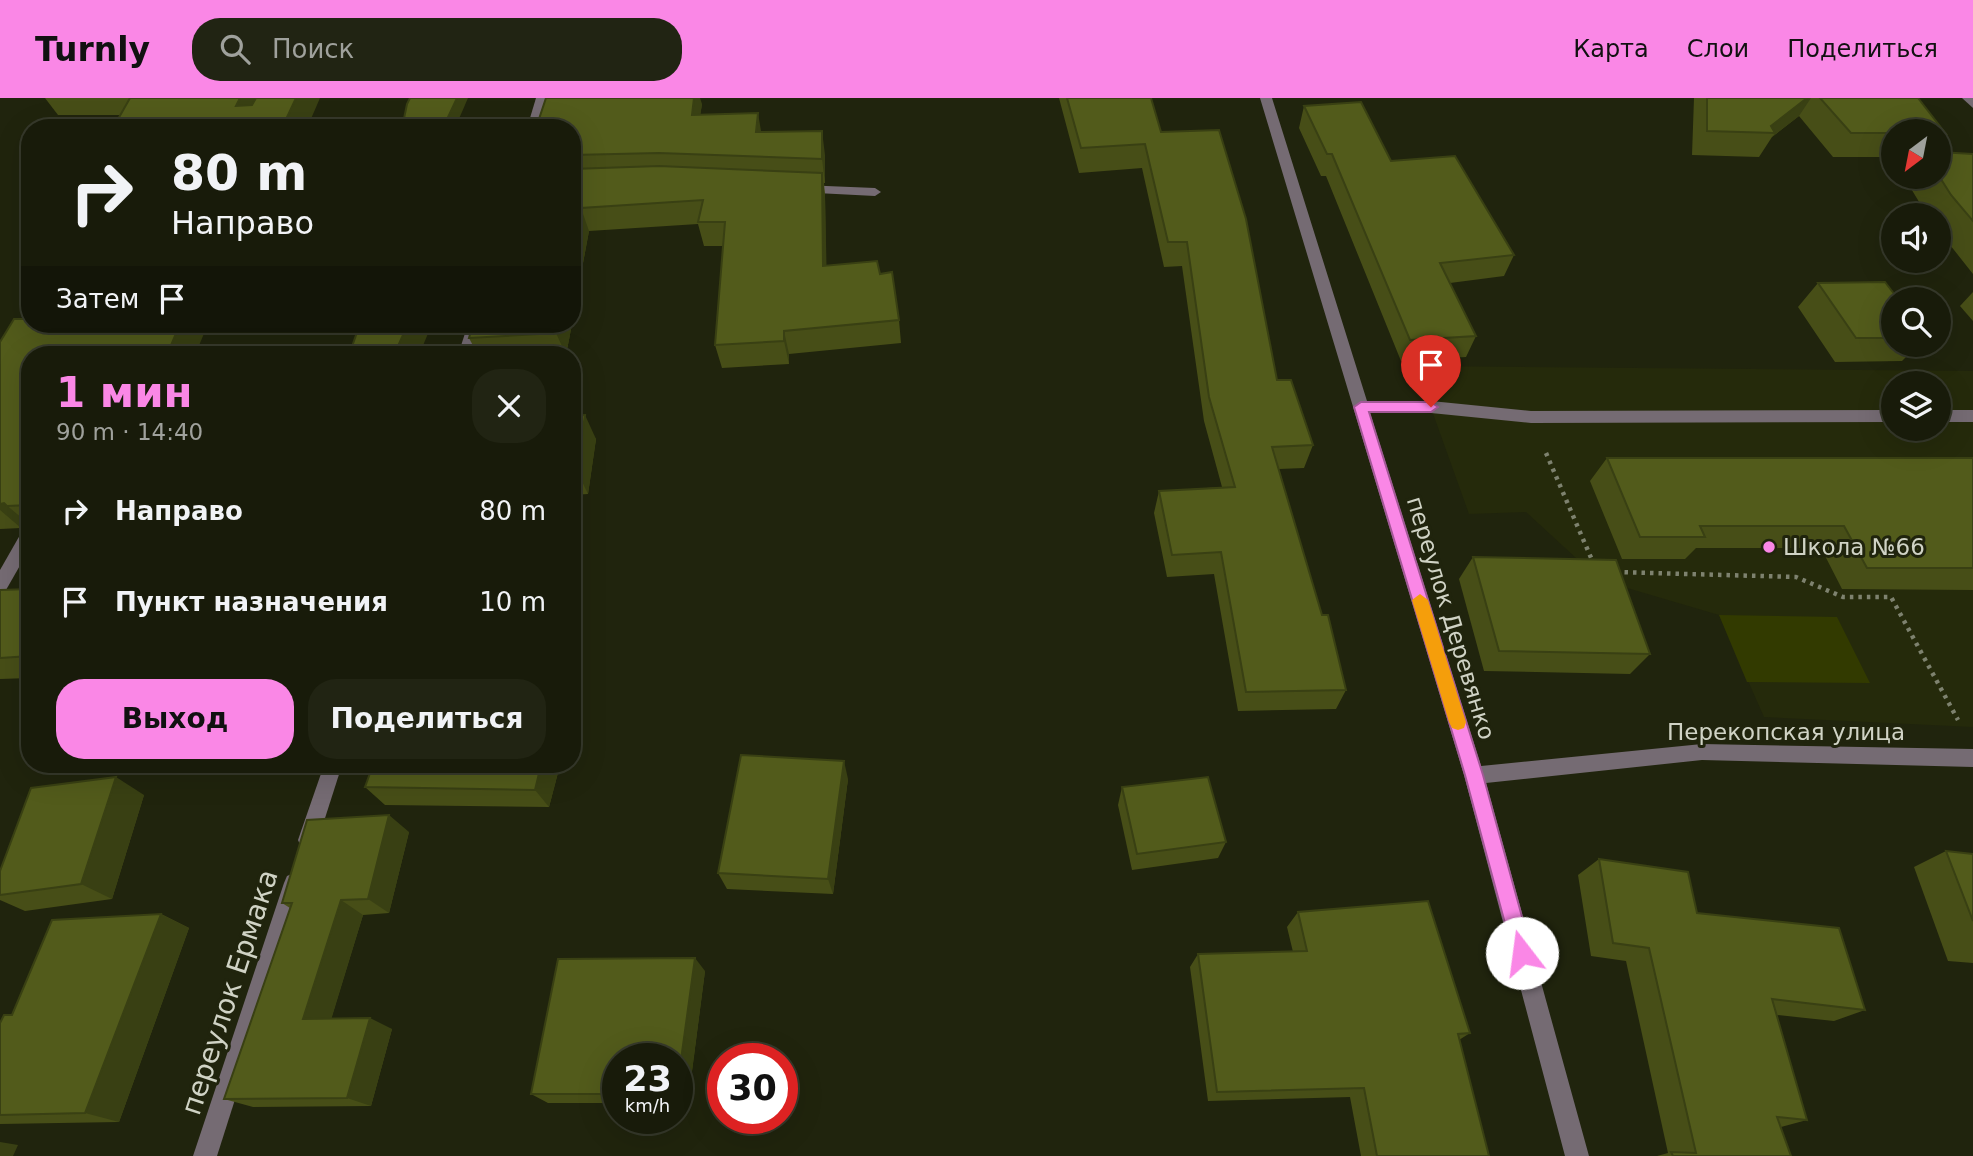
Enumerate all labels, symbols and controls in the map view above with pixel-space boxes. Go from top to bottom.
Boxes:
search box [192,18,682,81]
text: Turnly [35,30,150,69]
icon: search [216,30,254,68]
text: Поиск [272,34,354,64]
text: Карта [1573,35,1649,63]
text: Слои [1687,35,1749,63]
text: Поделиться [1787,35,1938,63]
north arrow [1881,119,1951,189]
map controls [1881,119,1951,441]
text: 80 m [171,145,307,202]
icon: right [56,147,147,238]
button: sound [1881,203,1951,273]
text: Направо [171,204,314,242]
icon: arrive [153,280,191,318]
text: Затем [56,284,139,314]
button: search [1881,287,1951,357]
pin [1401,335,1461,407]
icon: arrive [1412,346,1450,384]
text: 1 мин [56,368,193,417]
button: close [472,369,546,443]
button: layers [1881,371,1951,441]
text: 90 m · 14:40 [56,419,203,445]
icon: right [56,492,94,530]
street label: переулок Деревянко [1402,493,1500,743]
text: Направо [115,496,243,526]
text: 80 m [479,496,546,526]
place label: Школа №66 [1783,534,1925,560]
marker: Школа №66 [1761,539,1777,555]
icon: arrive [56,583,94,621]
text: Пункт назначения [115,587,388,617]
text: 10 m [479,587,546,617]
button: Выход [56,679,294,759]
button: Поделиться [308,679,546,759]
street label: Перекопская улица [1667,719,1905,745]
street label: переулок Ермака [174,865,285,1119]
position arrow [1485,916,1559,990]
speed limit sign: 30 [707,1043,798,1134]
text: 23 [623,1059,672,1099]
text: km/h [625,1095,670,1116]

